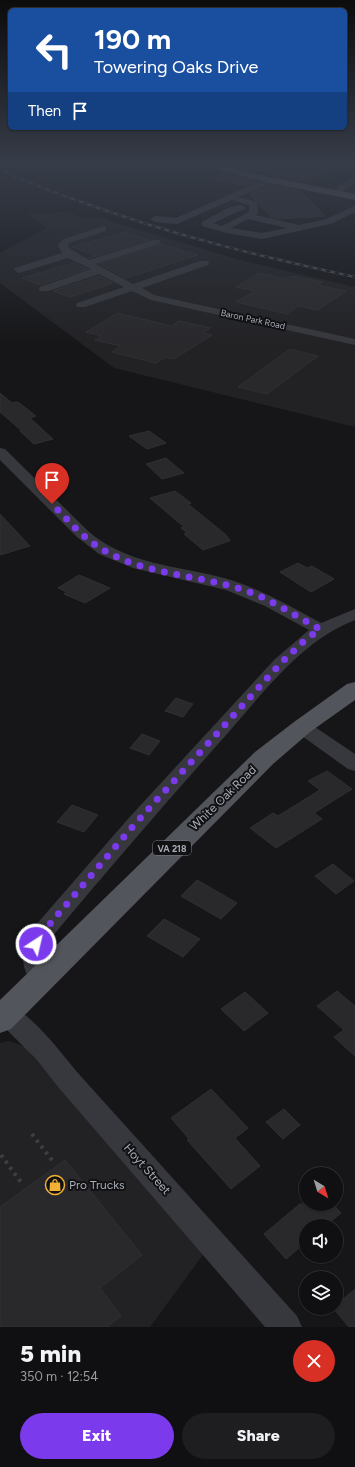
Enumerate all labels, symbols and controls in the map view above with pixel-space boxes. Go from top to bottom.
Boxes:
text: 190 m [94,22,171,56]
icon: left [28,24,80,76]
text: Towering Oaks Drive [94,56,258,78]
icon: arrive [69,100,91,122]
text: Then [28,102,61,120]
street label: Baron Park Road [220,307,286,331]
pin [35,463,69,504]
icon: arrive [41,469,63,491]
street label: White Oak Road [187,763,259,833]
road number: VA 218 [153,841,191,855]
position arrow [15,923,57,965]
street label: Hoyt Street [121,1141,174,1198]
north arrow [299,1167,343,1211]
map controls [299,1167,343,1315]
shop icon: Pro Trucks [44,1174,66,1196]
place label: Pro Trucks [69,1178,125,1192]
button: sound [299,1219,343,1263]
button: layers [299,1271,343,1315]
text: 5 min [20,1339,81,1368]
button: close [293,1340,335,1382]
text: 350 m · 12:54 [20,1369,98,1384]
button: Exit [20,1413,174,1459]
button: Share [182,1413,335,1459]

